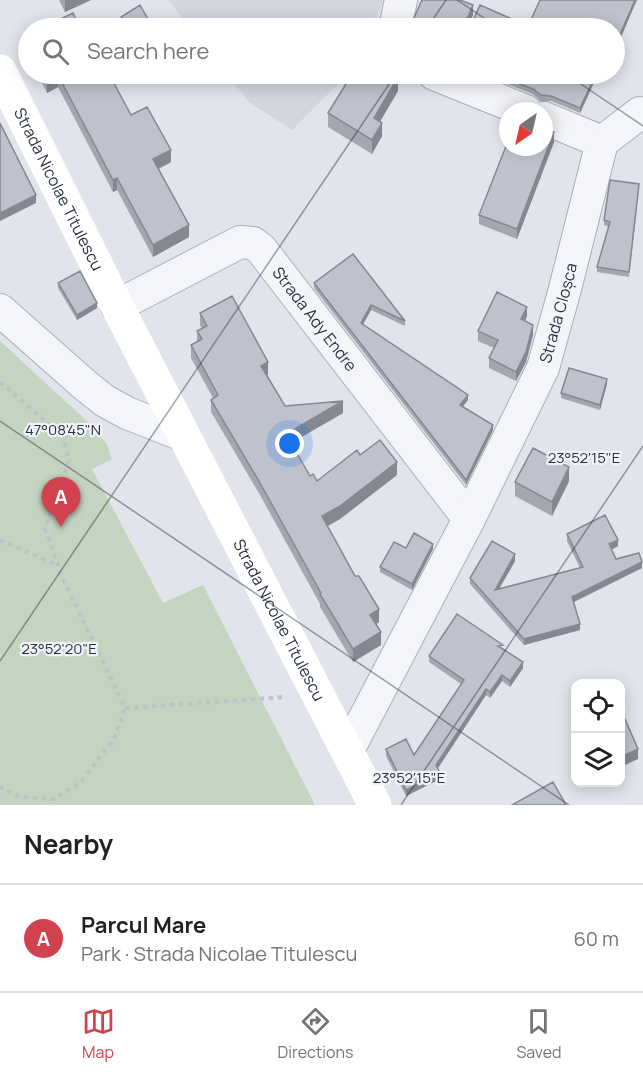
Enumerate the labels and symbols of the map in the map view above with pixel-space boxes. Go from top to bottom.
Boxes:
north arrow [499,102,553,156]
street label: Strada Nicolae Titulescu [9,104,109,274]
street label: Strada Cloșca [534,261,582,366]
street label: Strada Ady Endre [268,262,362,376]
text: 47°08'45"N [25,419,101,440]
your location [275,429,304,458]
text: 23°52'15"E [548,447,620,468]
pin: A [42,478,80,527]
street label: Strada Nicolae Titulescu [228,535,330,705]
text: 23°52'20"E [21,638,97,659]
text: 23°52'15"E [373,767,445,788]

